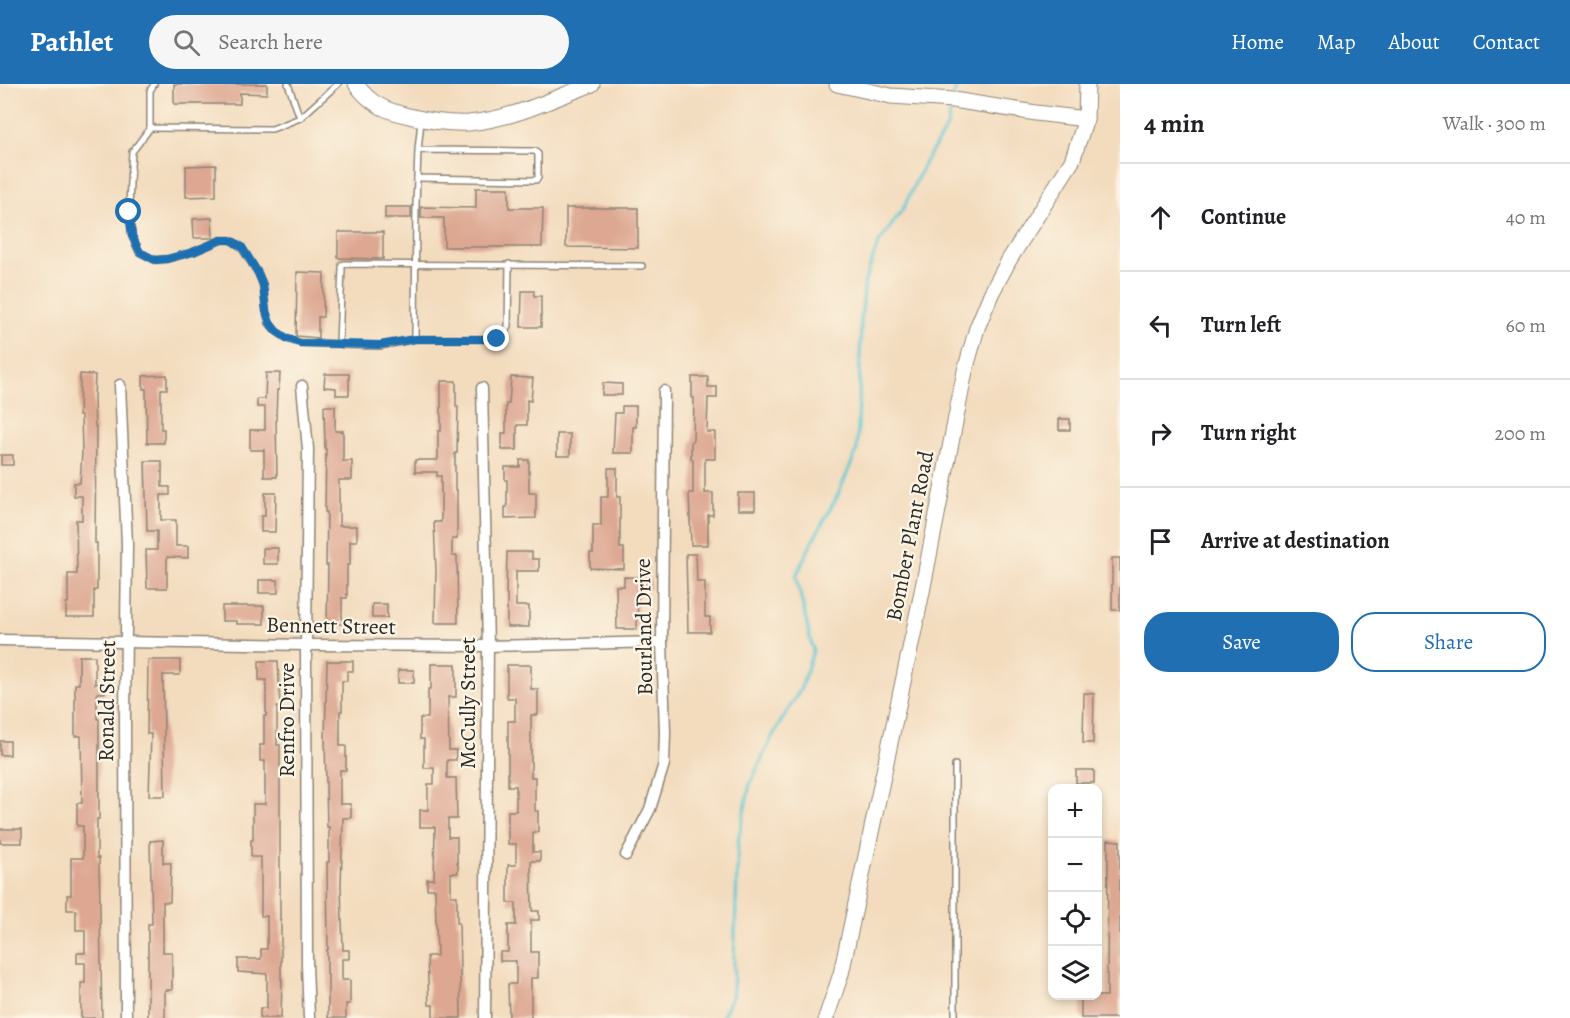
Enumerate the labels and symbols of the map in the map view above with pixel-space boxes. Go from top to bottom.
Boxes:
route start [115,198,141,224]
route end [483,325,509,351]
street label: Bomber Plant Road [879,448,941,624]
street label: Bourland Drive [628,558,660,696]
street label: Bennett Street [266,610,396,642]
street label: McCully Street [453,637,483,769]
street label: Ronald Street [91,640,123,762]
street label: Renfro Drive [272,663,302,777]

